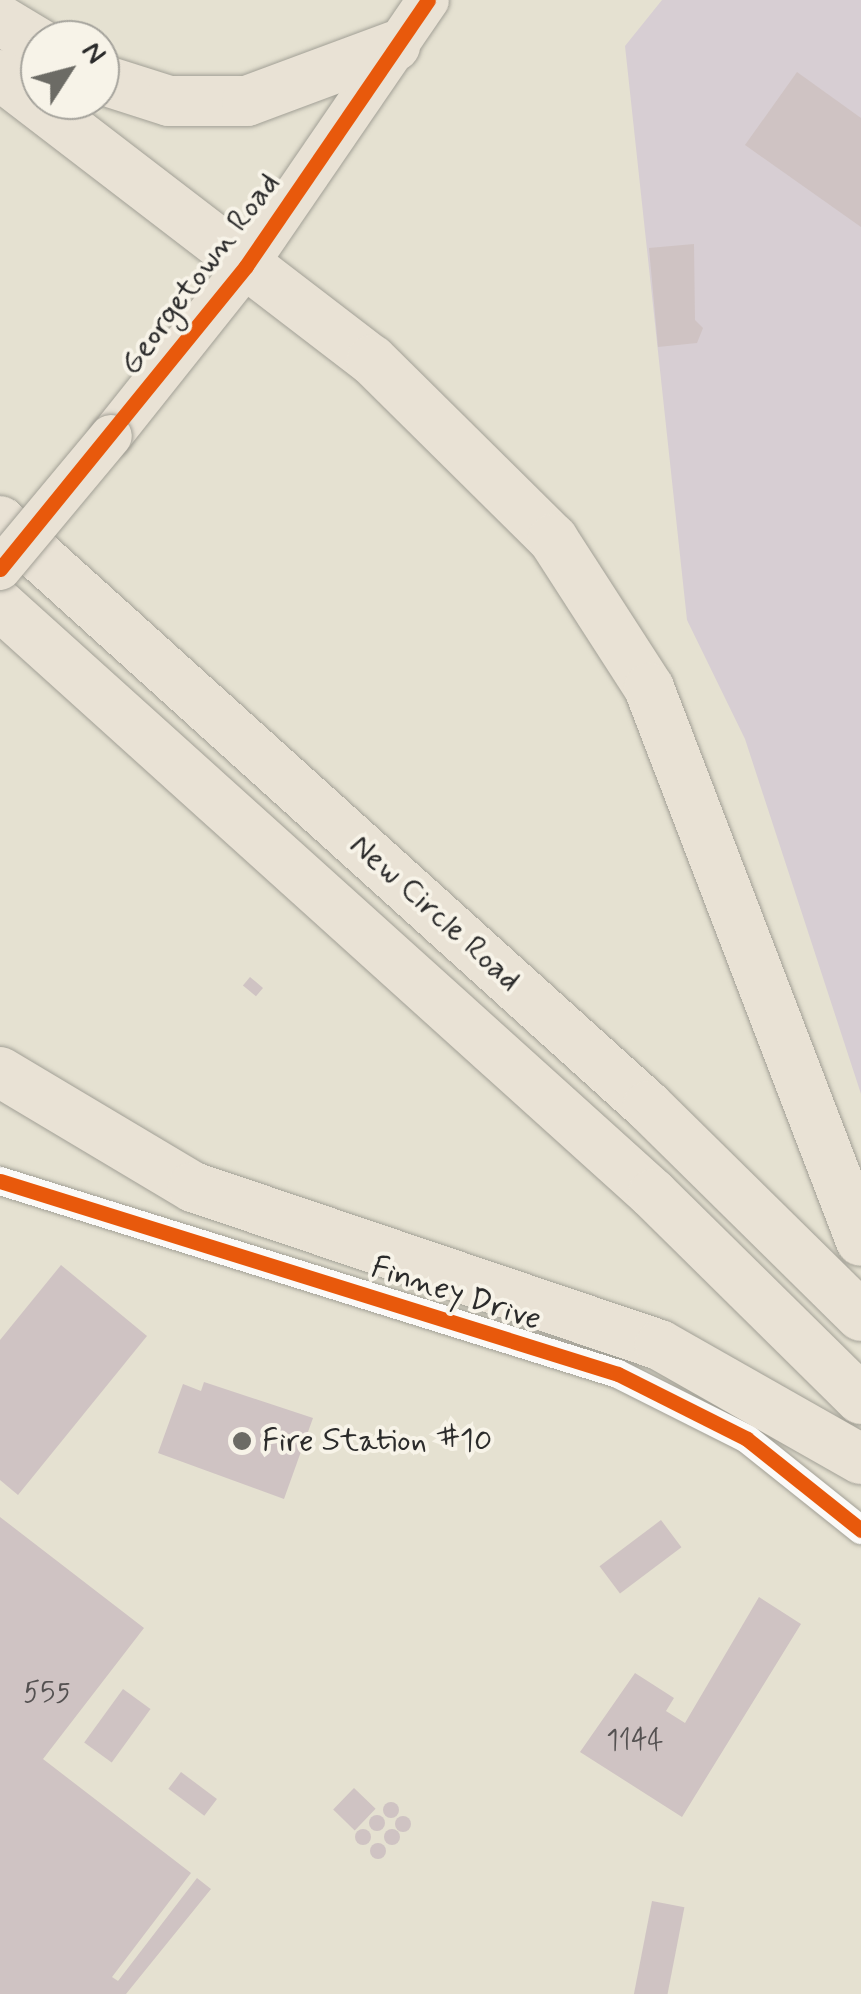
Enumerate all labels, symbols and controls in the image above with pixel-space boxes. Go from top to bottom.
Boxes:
north arrow [20,20,120,120]
text: N [73,35,114,72]
street label: Georgetown Road [112,165,288,383]
street label: New Circle Road [341,826,529,1000]
street label: Finney Drive [367,1249,545,1339]
place label: Fire Station #10 [262,1422,482,1460]
marker: Fire Station #10 [231,1430,253,1452]
house number: 555 [23,1677,71,1711]
house number: 1144 [606,1725,664,1759]

